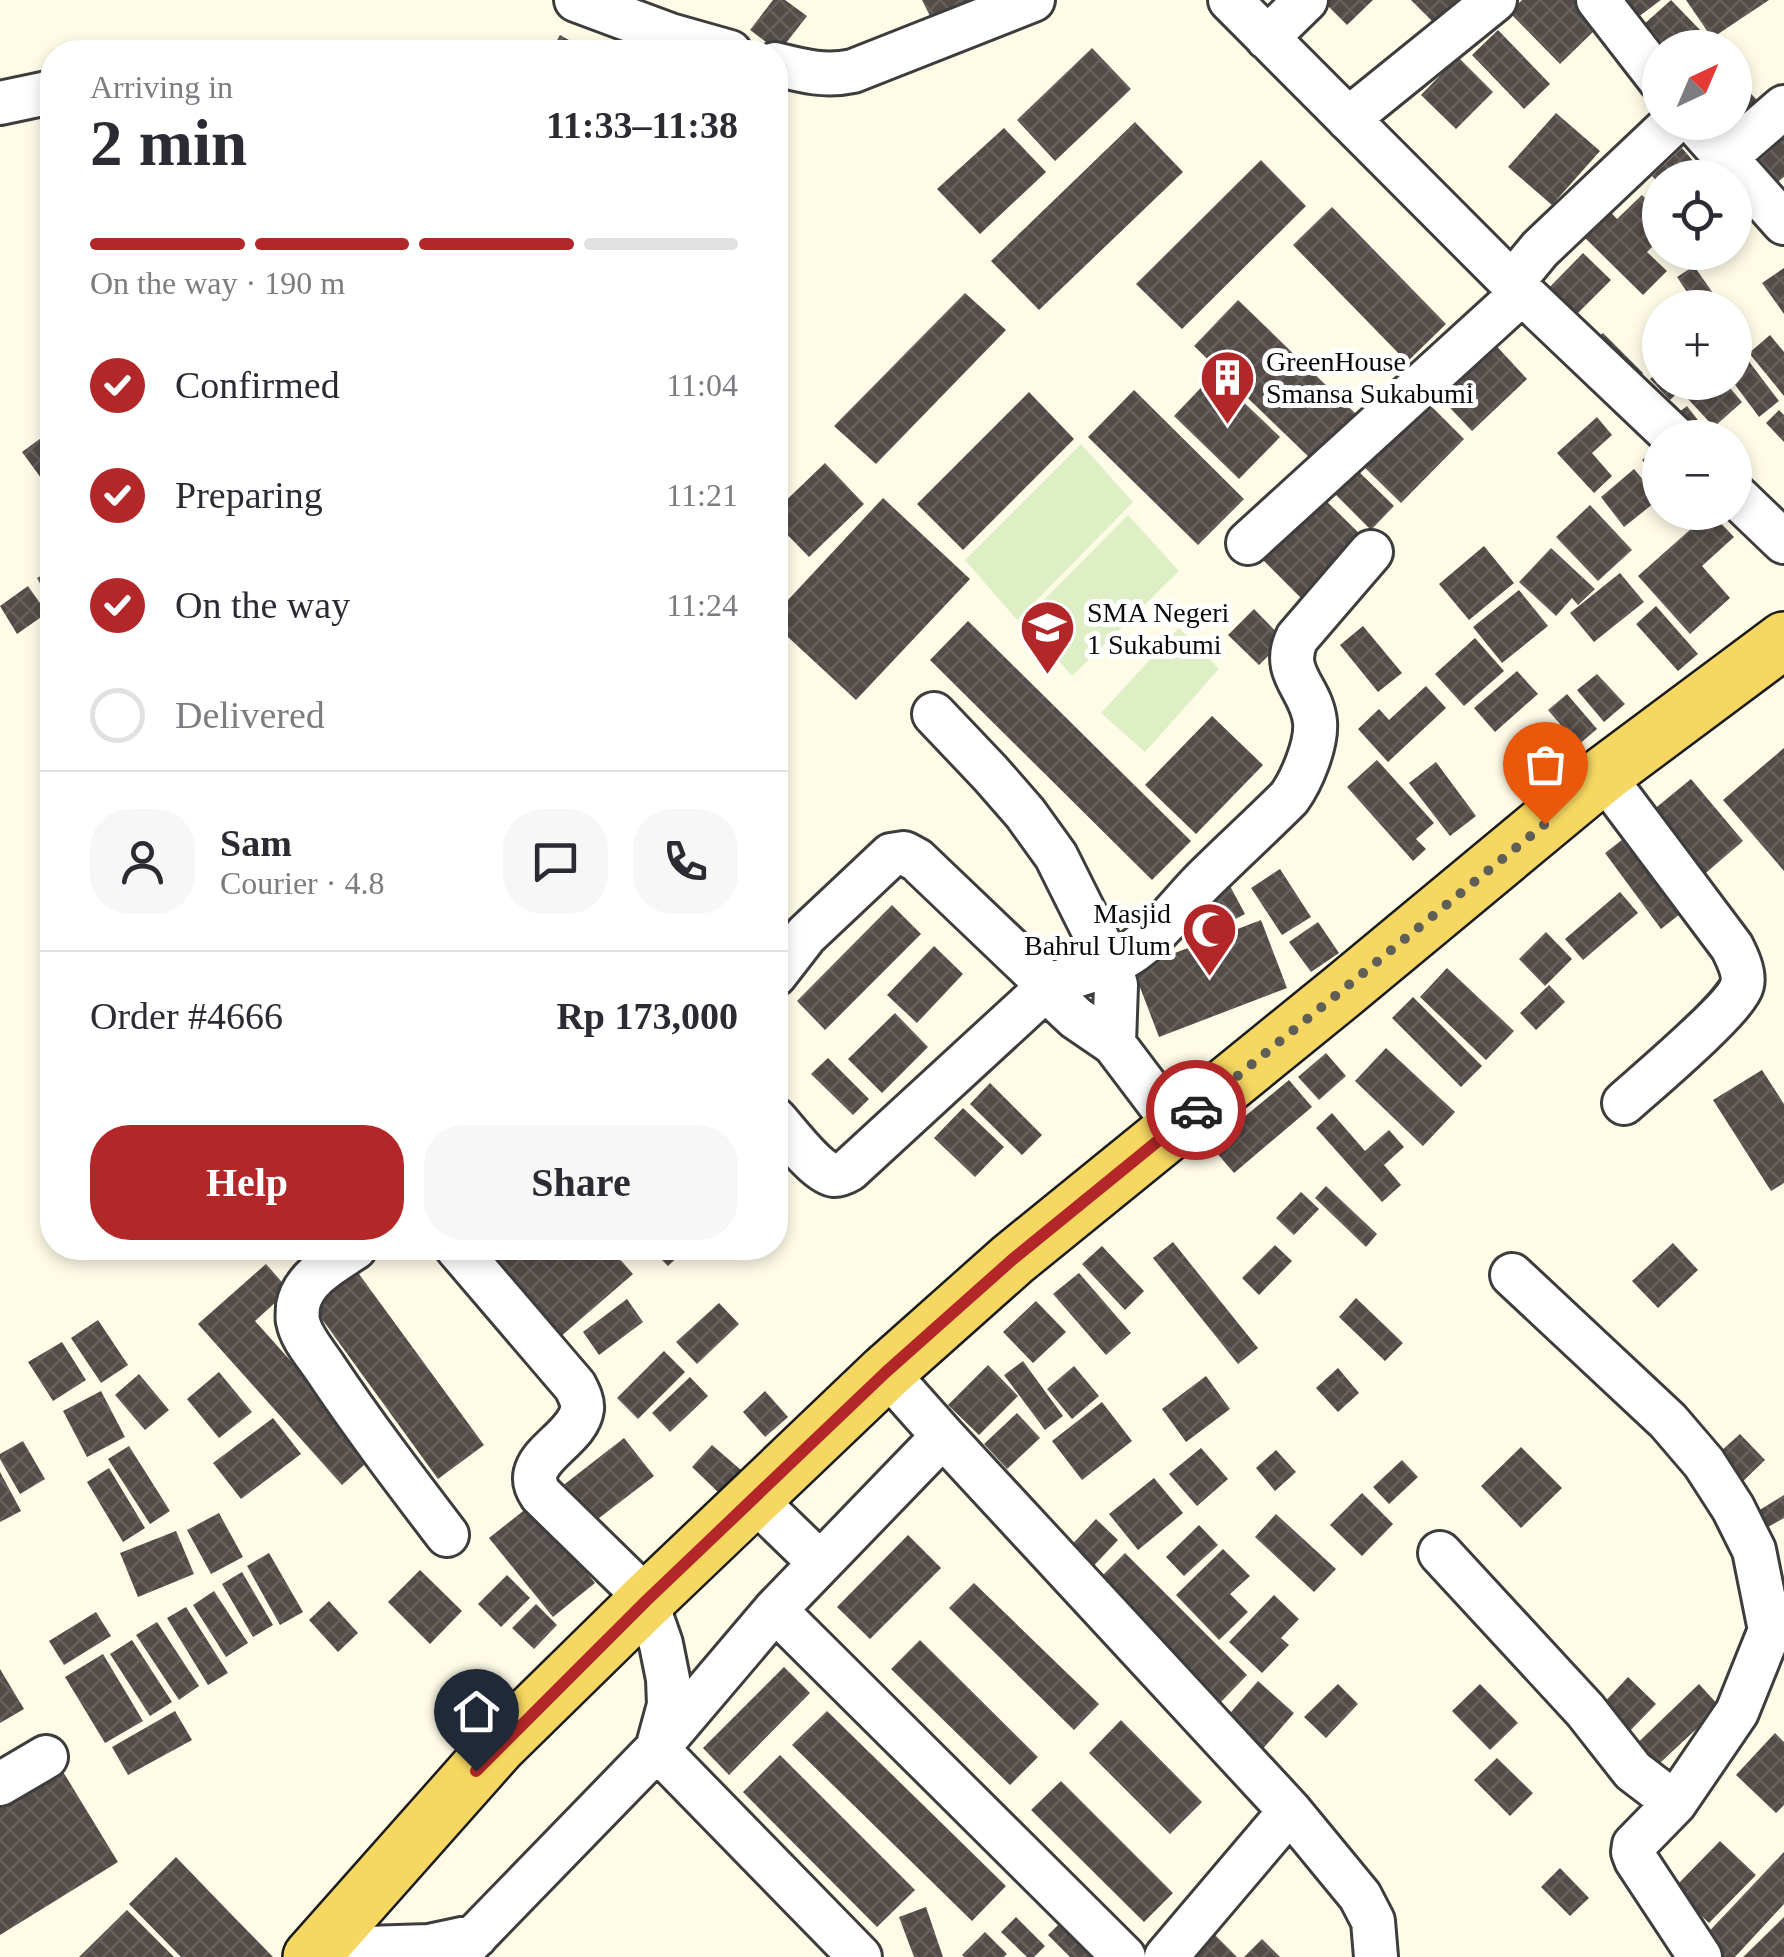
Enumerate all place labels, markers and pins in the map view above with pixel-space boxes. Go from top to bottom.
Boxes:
place label: GreenHouse Smansa Sukabumi [1266,346,1474,409]
building icon: GreenHouse Smansa Sukabumi [1197,347,1257,426]
place label: SMA Negeri 1 Sukabumi [1087,597,1230,660]
school or university icon: SMA Negeri 1 Sukabumi [1018,598,1078,677]
pin [1503,722,1588,825]
place label: Masjid Bahrul Ulum [1024,898,1171,961]
mosque icon: Masjid Bahrul Ulum [1180,899,1240,978]
pin [434,1669,519,1772]

